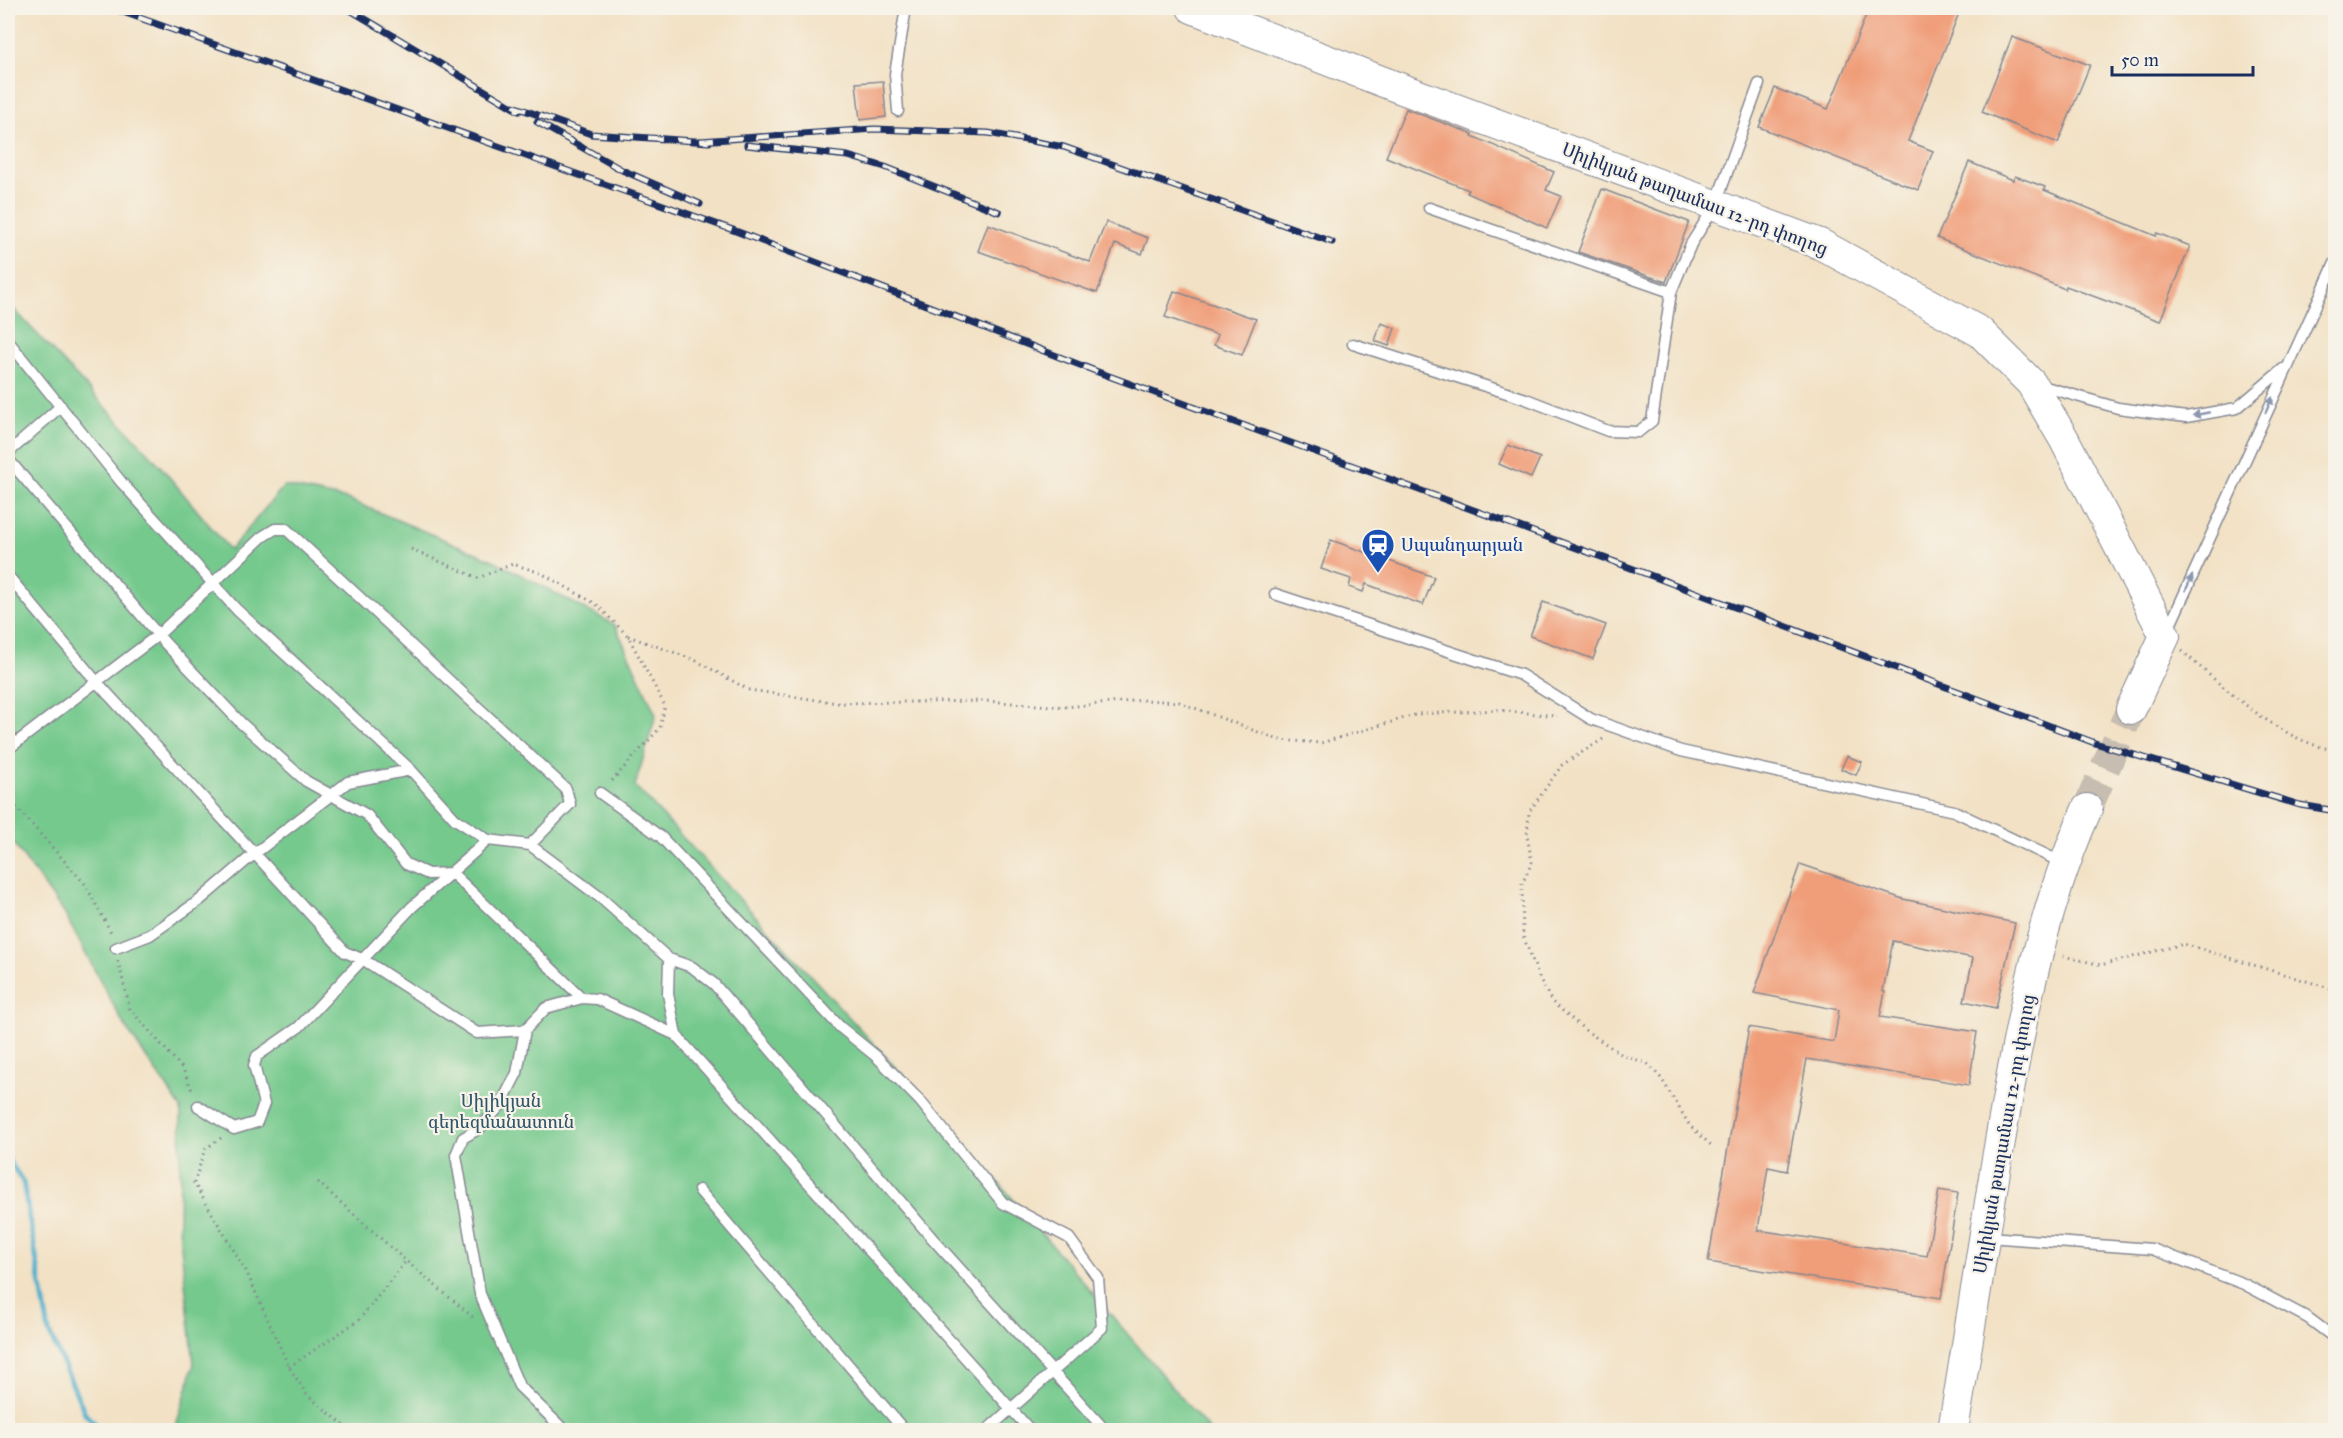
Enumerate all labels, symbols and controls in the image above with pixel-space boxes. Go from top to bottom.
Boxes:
scale bar [2112,39,2253,77]
text: 50 m [2121,49,2159,71]
street label: Սիլիկյան թաղամաս 12-րդ փողոց [1559,138,1831,260]
one-way arrow [2264,396,2273,413]
one-way arrow [2191,410,2210,419]
station icon: Սպանդարյան [1360,527,1396,574]
place label: Սպանդարյան [1401,534,1523,556]
one-way arrow [2185,574,2194,591]
street label: Սիլիկյան թաղամաս 12-րդ փողոց [1969,993,2039,1275]
park label: Սիլիկյան գերեզմանատուն [428,1090,574,1133]

